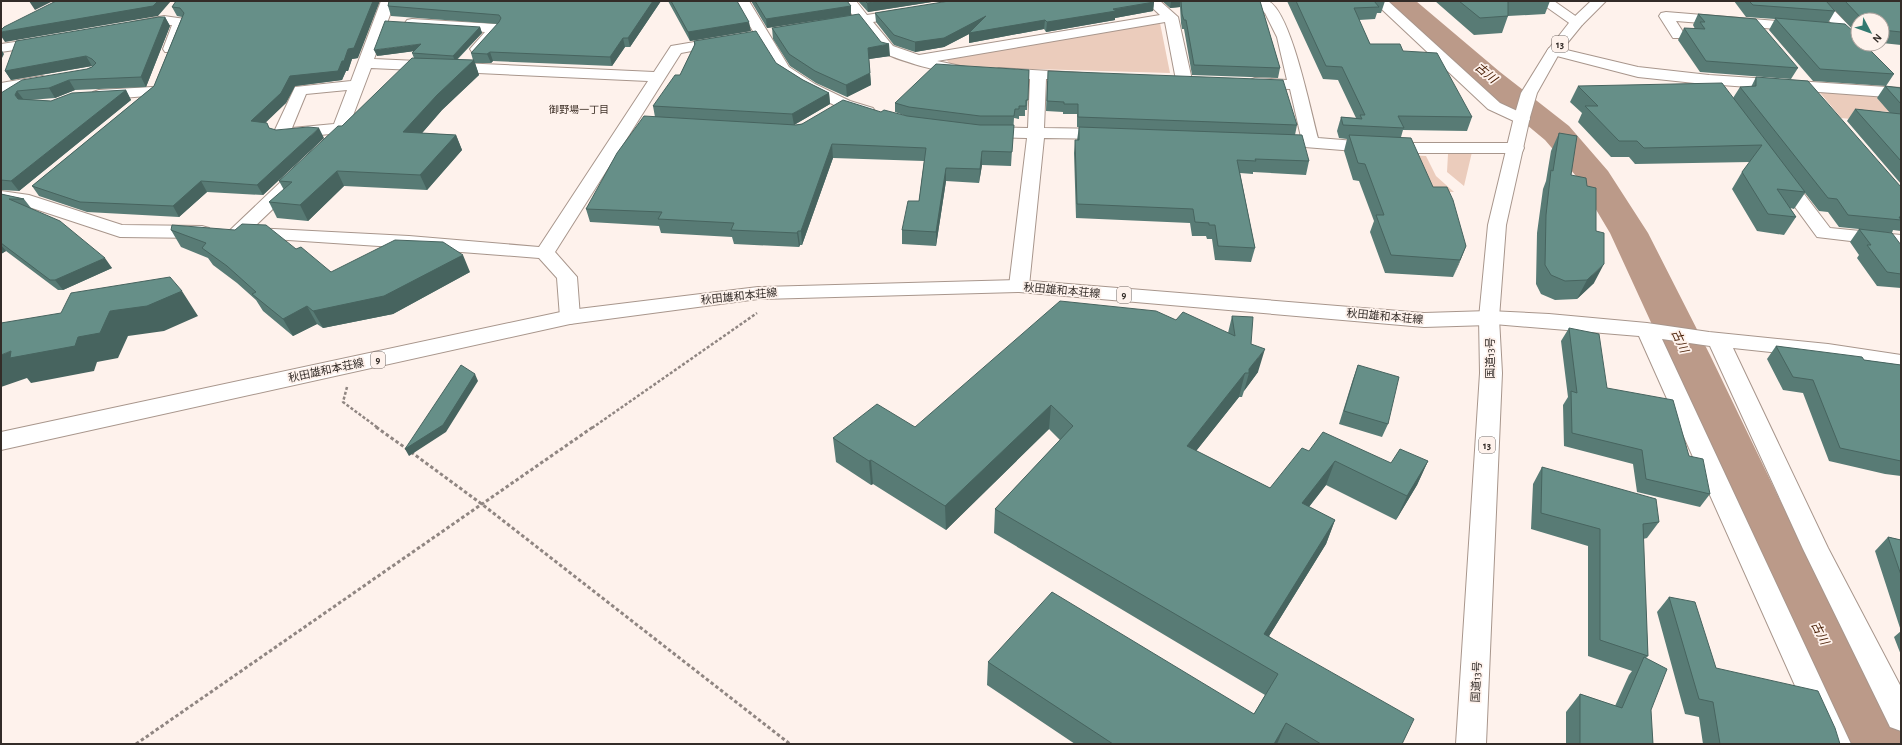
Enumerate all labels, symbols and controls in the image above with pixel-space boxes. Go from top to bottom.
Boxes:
north arrow [1850,12,1890,52]
text: N [1871,32,1884,45]
road number: 13 [1552,36,1568,52]
water label: 古川 [1473,60,1501,87]
district label: 御野場一丁目 [549,104,609,115]
street label: 秋田雄和本荘線 [1023,281,1101,299]
street label: 秋田雄和本荘線 [700,286,778,306]
road number: 9 [1117,287,1131,303]
street label: 秋田雄和本荘線 [1346,307,1424,325]
water label: 古川 [1669,327,1692,356]
street label: 国道13号 [1484,337,1496,379]
road number: 9 [371,352,385,368]
street label: 秋田雄和本荘線 [287,356,365,384]
road number: 13 [1479,437,1495,453]
water label: 古川 [1809,619,1833,648]
street label: 国道13号 [1469,661,1483,703]

